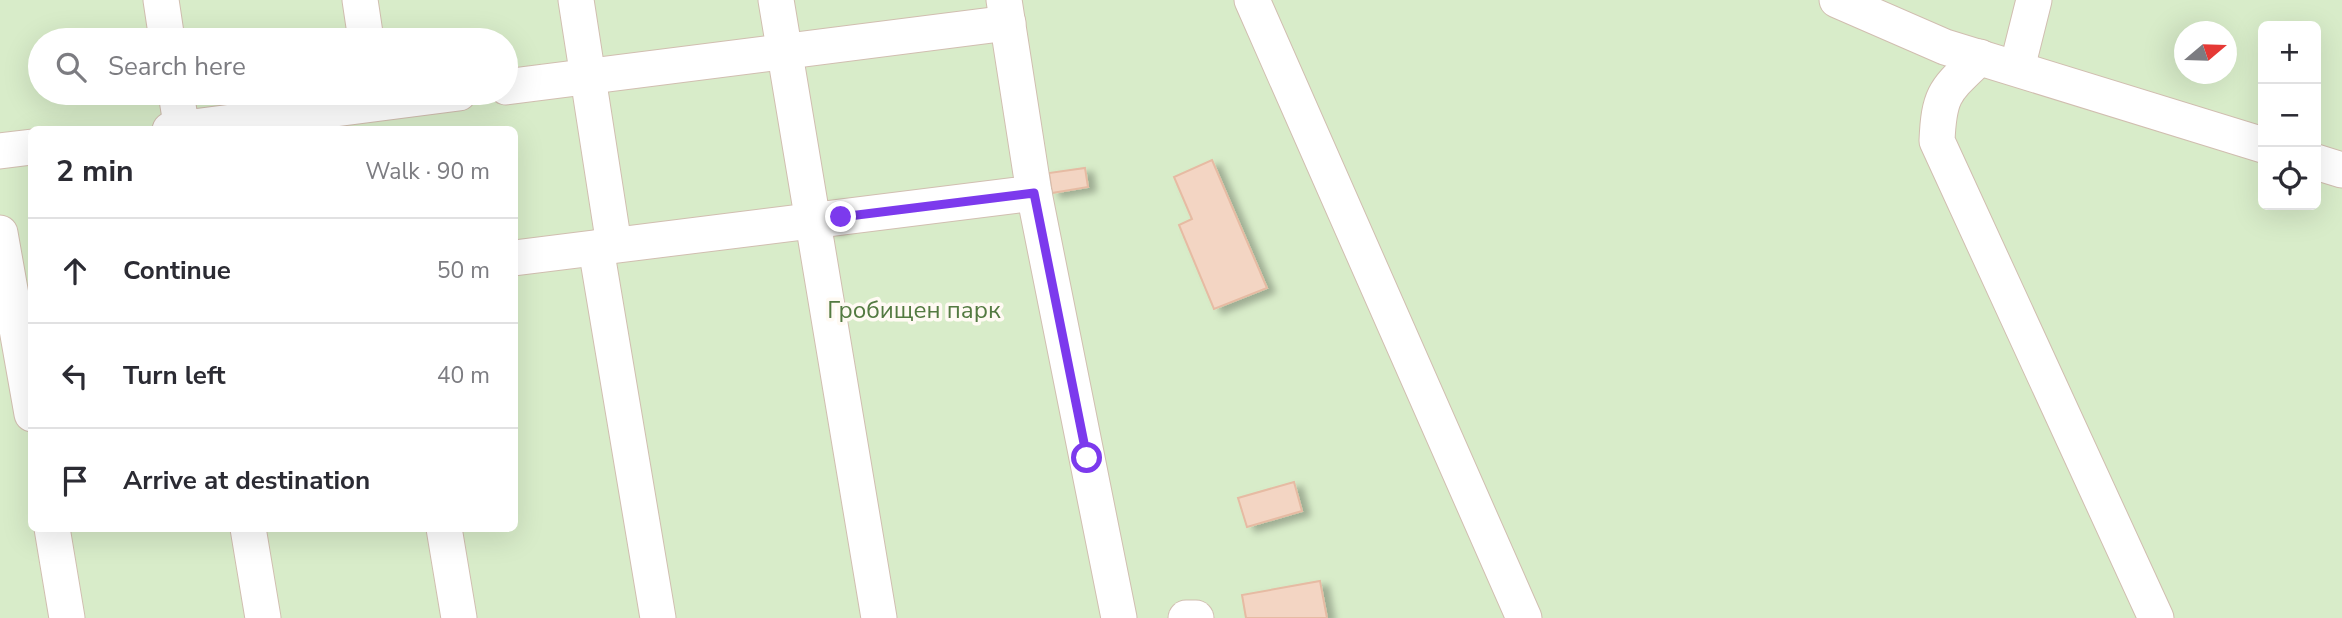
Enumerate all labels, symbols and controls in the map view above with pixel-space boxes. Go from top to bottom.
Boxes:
north arrow [2174,21,2237,84]
map controls [2258,21,2321,210]
button: + [2258,21,2321,84]
search box [28,28,518,105]
icon: search [52,48,90,86]
text: Search here [108,49,246,84]
button: − [2258,84,2321,147]
button: locate [2258,147,2321,210]
text: 2 min [56,151,134,192]
text: Walk · 90 m [365,156,490,187]
route end [825,201,856,232]
icon: ahead [56,252,94,290]
text: Continue [123,253,231,288]
text: 50 m [437,255,490,286]
park label: Гробищен парк [827,294,1001,326]
icon: left [56,357,94,395]
text: Turn left [123,358,226,393]
text: 40 m [437,360,490,391]
route start [1071,442,1102,473]
icon: arrive [56,462,94,500]
text: Arrive at destination [123,463,370,498]

